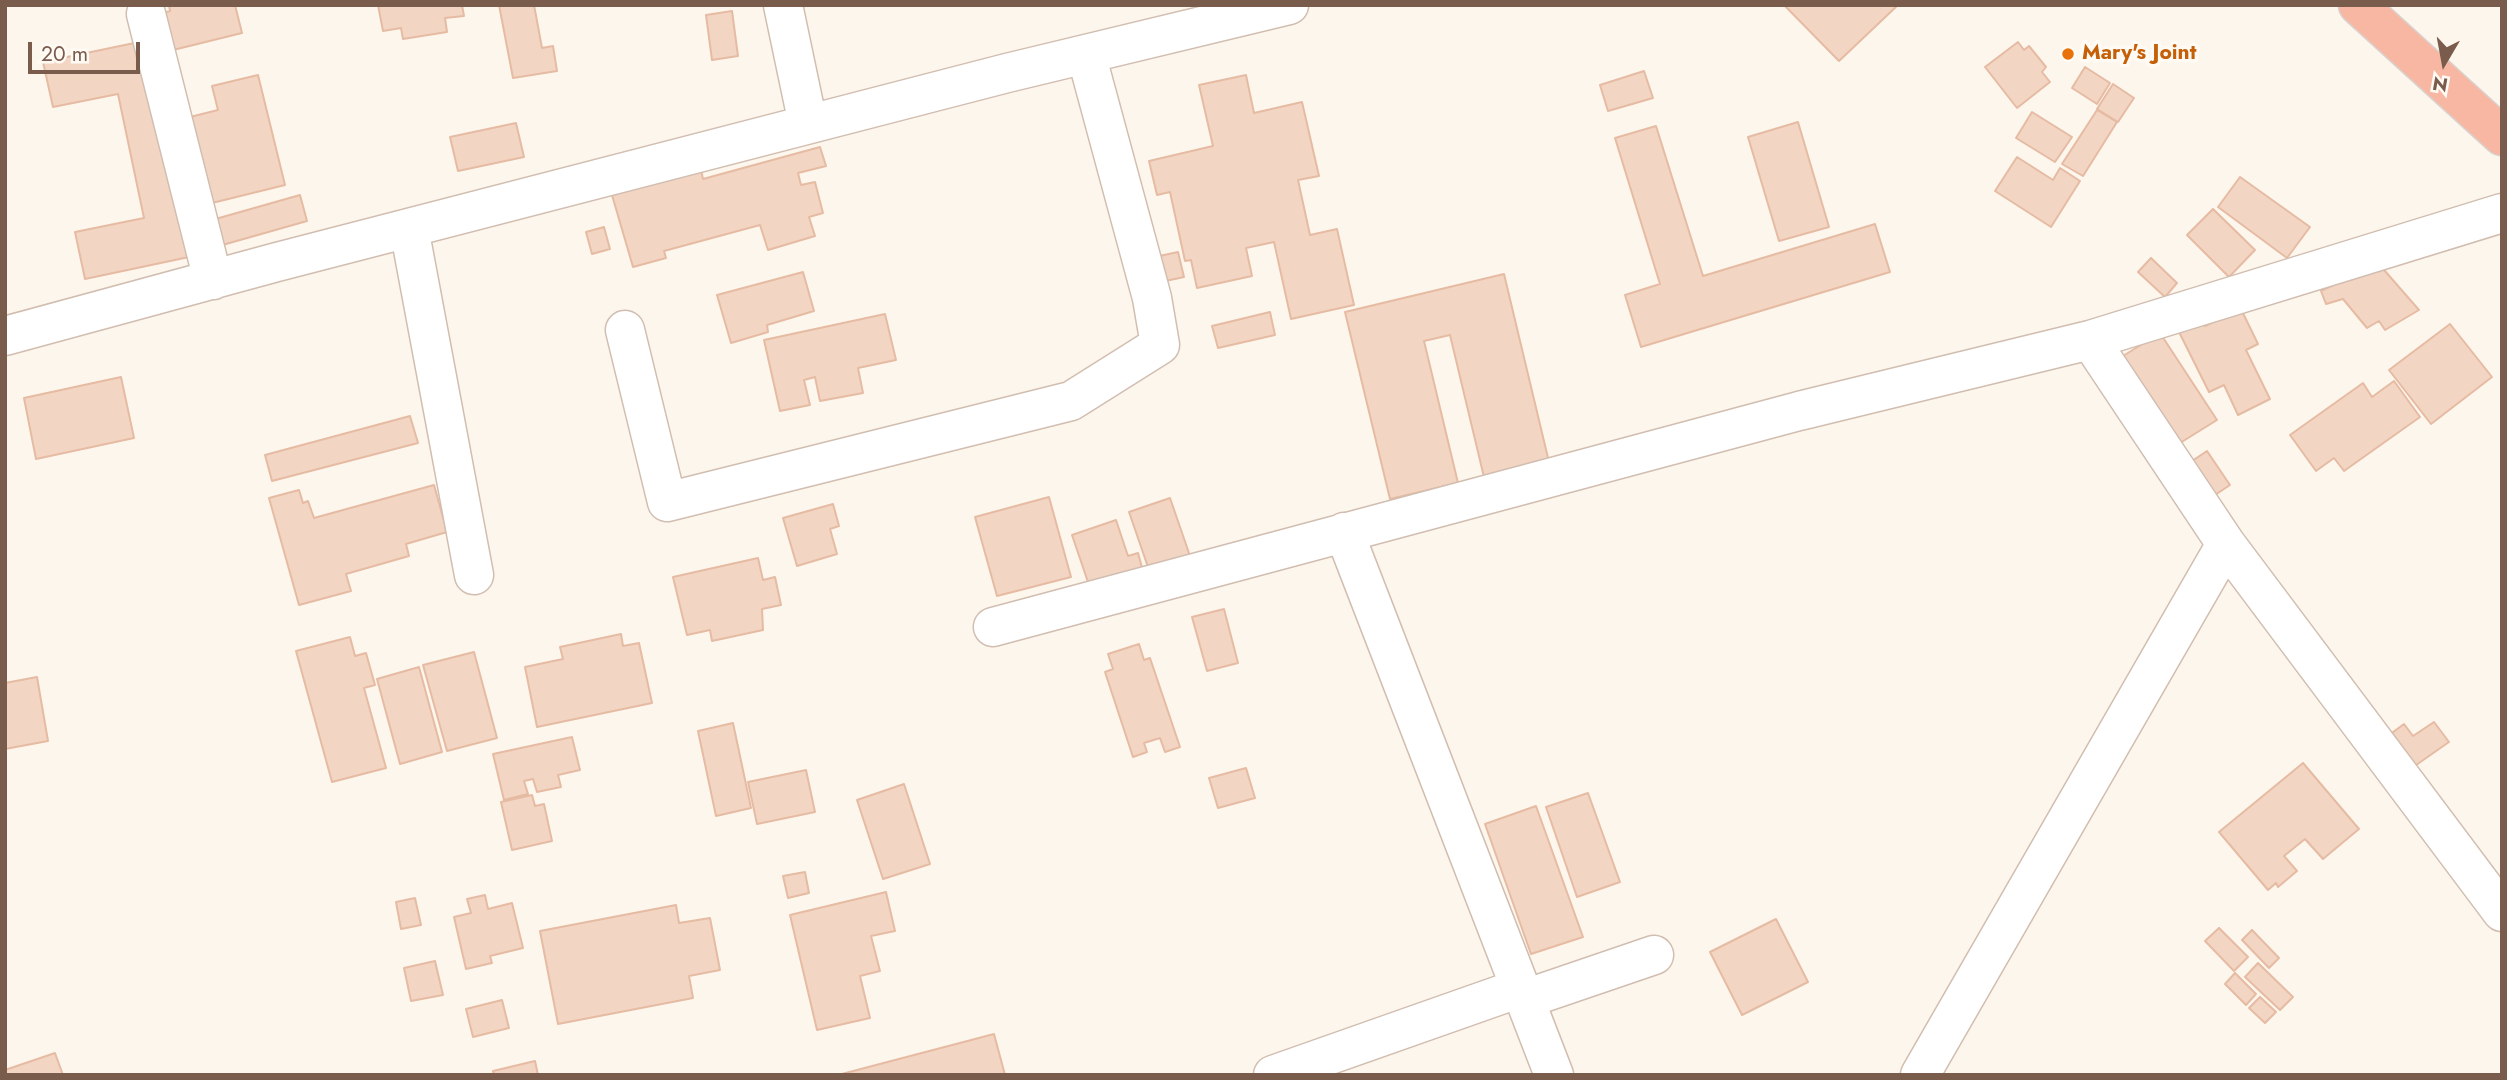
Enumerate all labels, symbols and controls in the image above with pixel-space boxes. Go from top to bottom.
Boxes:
scale bar [32,28,144,72]
north arrow [2409,28,2479,98]
text: 20 m [41,39,88,69]
place label: Mary's Joint [2082,41,2196,67]
marker: Mary's Joint [2060,46,2076,62]
text: N [2430,70,2450,99]

